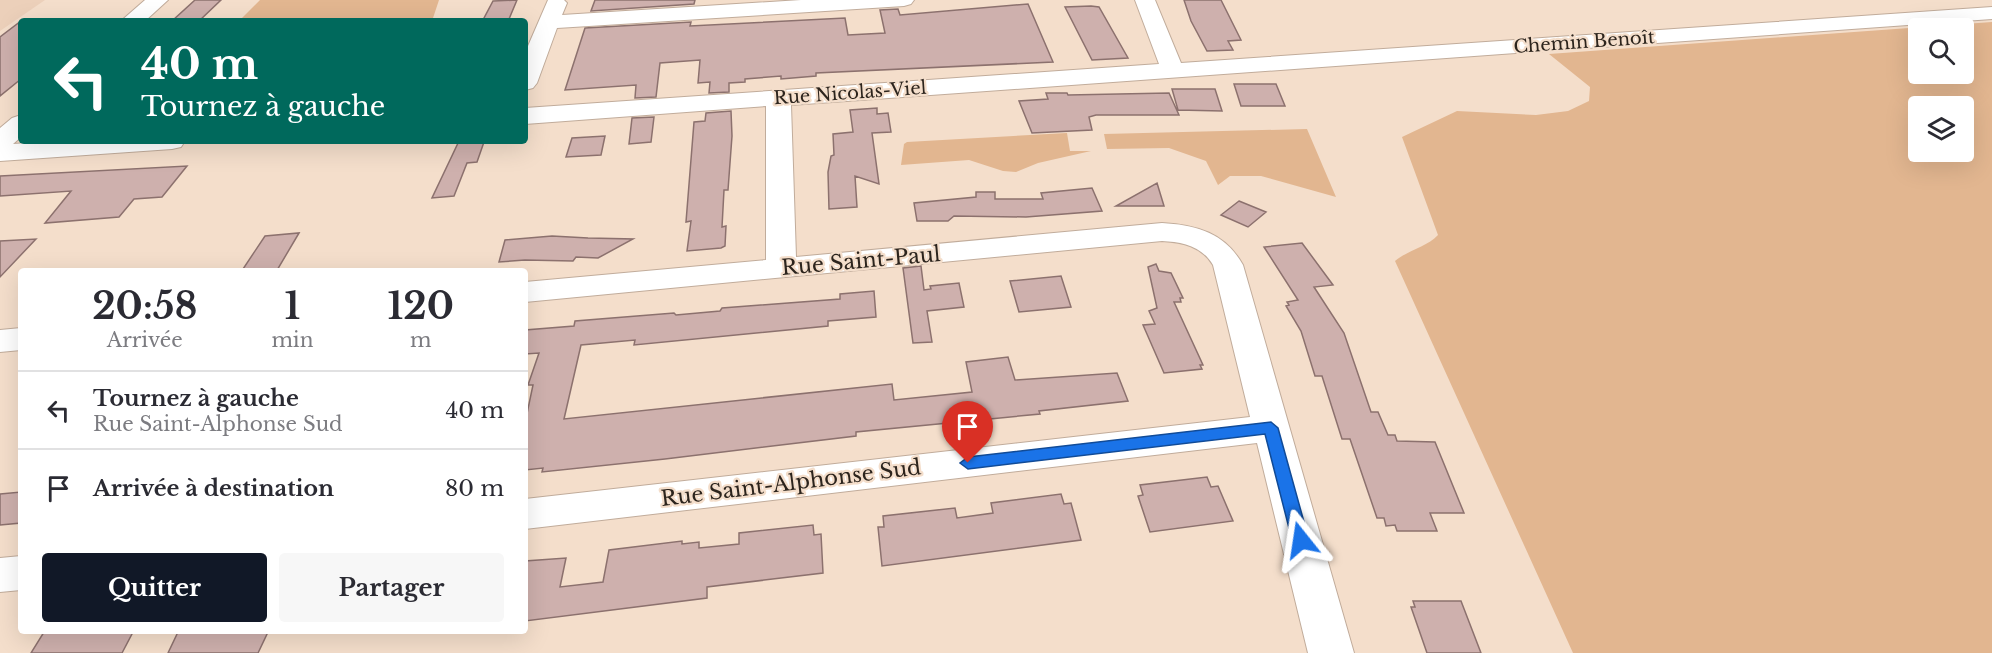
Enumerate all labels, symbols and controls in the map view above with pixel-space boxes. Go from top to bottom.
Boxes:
map controls [1908,18,1974,162]
button: search [1908,18,1974,84]
street label: Chemin Benoît [1513,26,1655,58]
text: 40 m [141,38,258,90]
icon: left [42,42,120,120]
street label: Rue Nicolas-Viel [773,77,927,109]
text: Tournez à gauche [141,90,385,123]
button: layers [1908,96,1974,162]
street label: Rue Saint-Paul [780,241,942,281]
text: 20:58 [92,284,197,329]
text: 1 [285,284,300,329]
text: 120 [388,284,454,329]
text: Arrivée [107,328,183,352]
text: min [271,328,313,352]
text: m [410,328,431,352]
text: Tournez à gauche [93,385,299,412]
icon: left [42,394,75,427]
text: 40 m [446,397,504,424]
pin [942,401,993,463]
icon: arrive [951,410,984,443]
text: Rue Saint-Alphonse Sud [93,412,343,436]
street label: Rue Saint-Alphonse Sud [659,454,923,512]
icon: arrive [42,472,75,505]
text: Arrivée à destination [93,475,334,502]
text: 80 m [445,475,504,502]
position arrow [1269,508,1333,572]
button: Quitter [42,553,267,622]
button: Partager [279,553,504,622]

